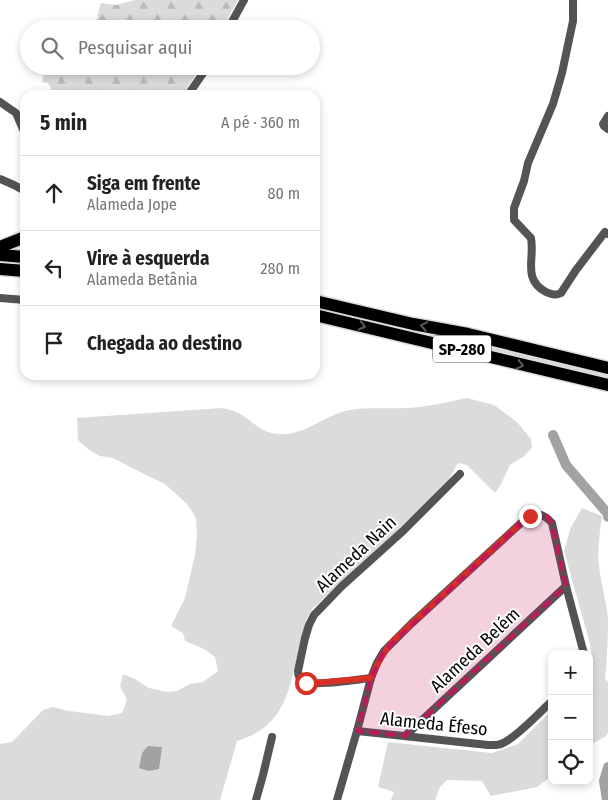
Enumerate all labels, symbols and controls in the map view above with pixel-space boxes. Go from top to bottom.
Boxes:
search box [20,20,320,75]
icon: search [38,34,66,62]
text: Pesquisar aqui [78,36,192,59]
text: 5 min [40,110,87,136]
text: A pé · 360 m [221,113,300,132]
text: Siga em frente [87,172,201,195]
icon: ahead [40,179,68,207]
text: 80 m [268,184,300,203]
text: Alameda Jope [87,195,177,214]
text: Vire à esquerda [87,247,209,270]
icon: left [40,254,68,282]
text: 280 m [261,259,300,278]
text: Alameda Betânia [87,270,198,289]
one-way arrow [358,321,366,331]
one-way arrow [420,321,428,332]
icon: arrive [40,329,68,357]
text: Chegada ao destino [87,332,242,355]
road number: SP-280 [433,336,491,362]
one-way arrow [516,359,524,369]
route end [519,505,542,528]
street label: Alameda Nain [311,511,401,597]
street label: Alameda Belém [426,603,524,697]
map controls [548,650,593,785]
button: + [548,650,593,695]
route start [295,672,318,695]
button: − [548,695,593,740]
street label: Alameda Éfeso [379,706,489,741]
button: locate [548,740,593,785]

